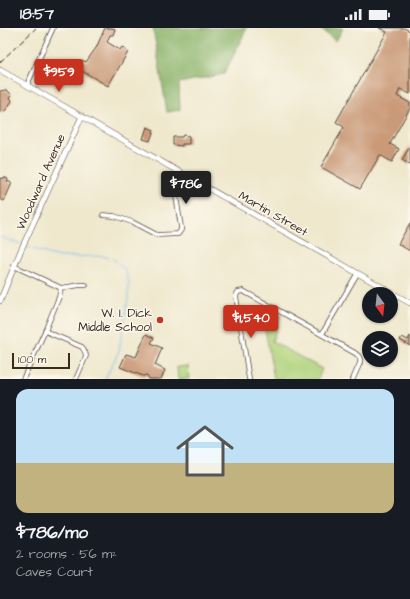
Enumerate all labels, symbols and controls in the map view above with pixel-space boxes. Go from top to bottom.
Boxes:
text: 18:57 [20,4,54,25]
pin: $959 [35,59,83,93]
text: $959 [43,63,75,81]
street label: Woodward Avenue [12,131,70,233]
pin: $786 [162,171,210,205]
text: $786 [170,175,202,193]
street label: Martin Street [235,187,311,241]
north arrow [362,287,398,323]
map controls [362,287,398,367]
place label: W. I. Dick Middle School [78,305,153,336]
pin: $1,540 [218,305,284,339]
text: $1,540 [232,309,270,327]
marker: W. I. Dick Middle School [155,315,165,325]
button: layers [362,331,398,367]
scale bar [12,351,70,370]
text: 100 m [18,352,46,367]
icon: home [169,415,241,487]
text: $786/mo [16,521,88,545]
text: 2 rooms · 56 m² [16,545,117,563]
text: Caves Court [16,563,93,581]

